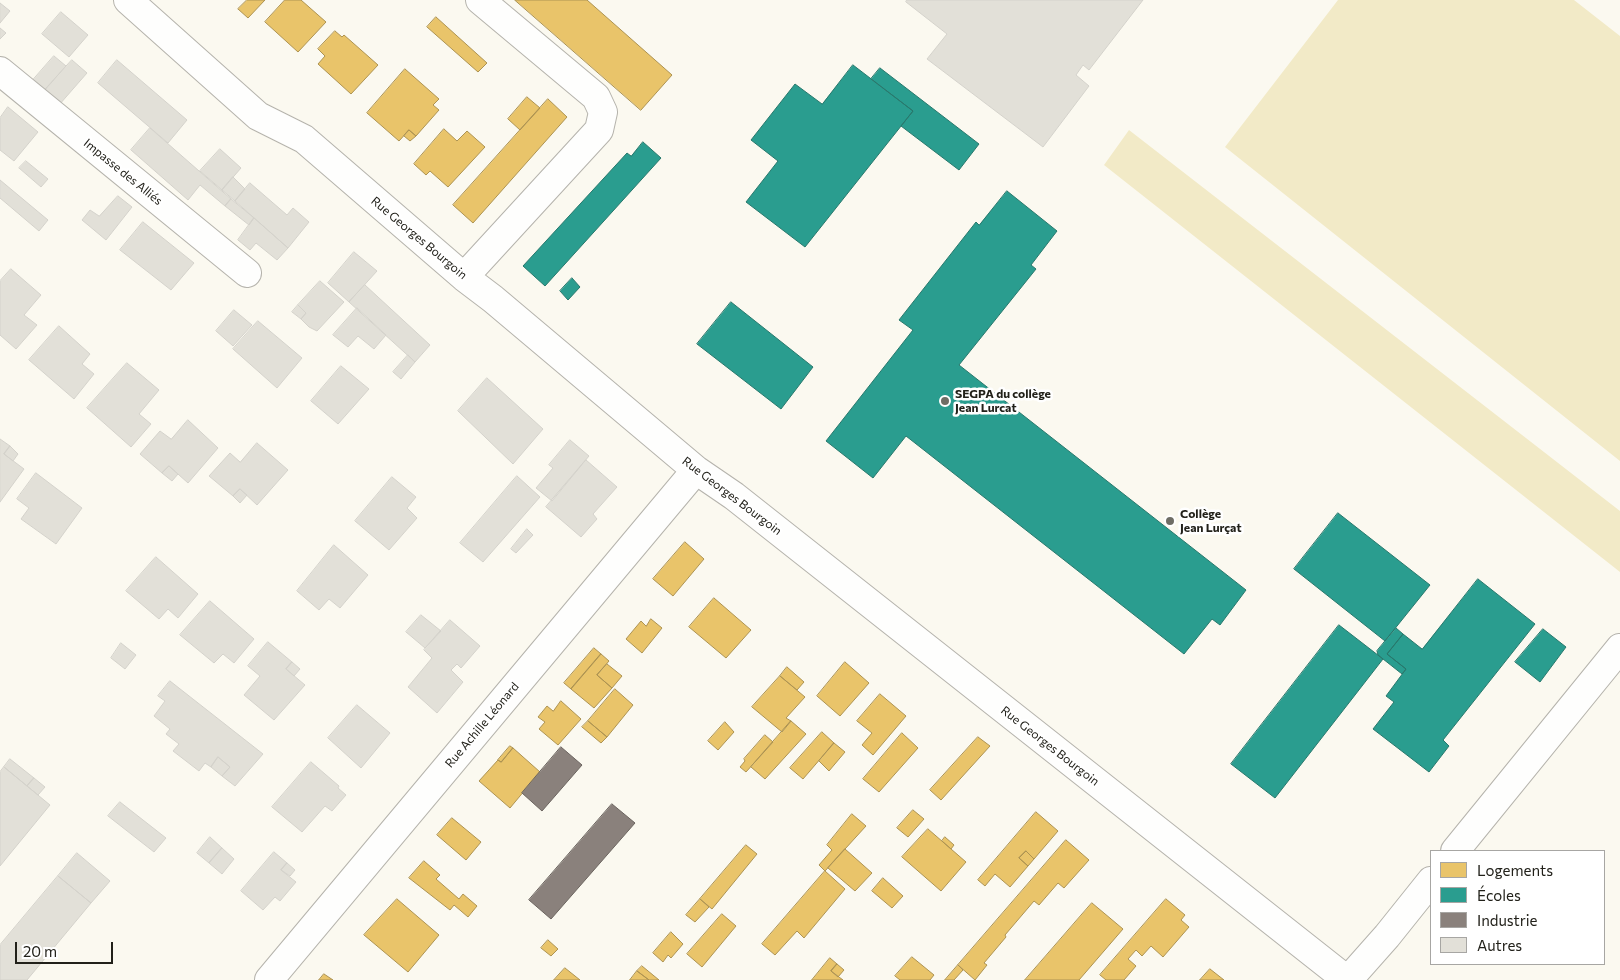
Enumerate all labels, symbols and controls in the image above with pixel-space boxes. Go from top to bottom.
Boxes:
street label: Impasse des Alliés [81,136,165,208]
street label: Rue Georges Bourgoin [368,194,470,282]
place label: SEGPA du collège Jean Lurcat [955,387,1051,415]
marker: SEGPA du collège Jean Lurcat [939,395,951,407]
street label: Rue Georges Bourgoin [679,454,785,538]
place label: Collège Jean Lurçat [1180,507,1242,535]
marker: Collège Jean Lurçat [1164,515,1176,527]
street label: Rue Achille Léonard [442,679,522,771]
street label: Rue Georges Bourgoin [998,703,1102,789]
legend [1430,850,1605,965]
text: Logements [1477,861,1553,879]
text: Écoles [1477,886,1521,904]
text: Industrie [1477,911,1538,929]
scale bar [18,932,115,964]
text: Autres [1477,936,1522,954]
text: 20 m [23,942,57,960]

